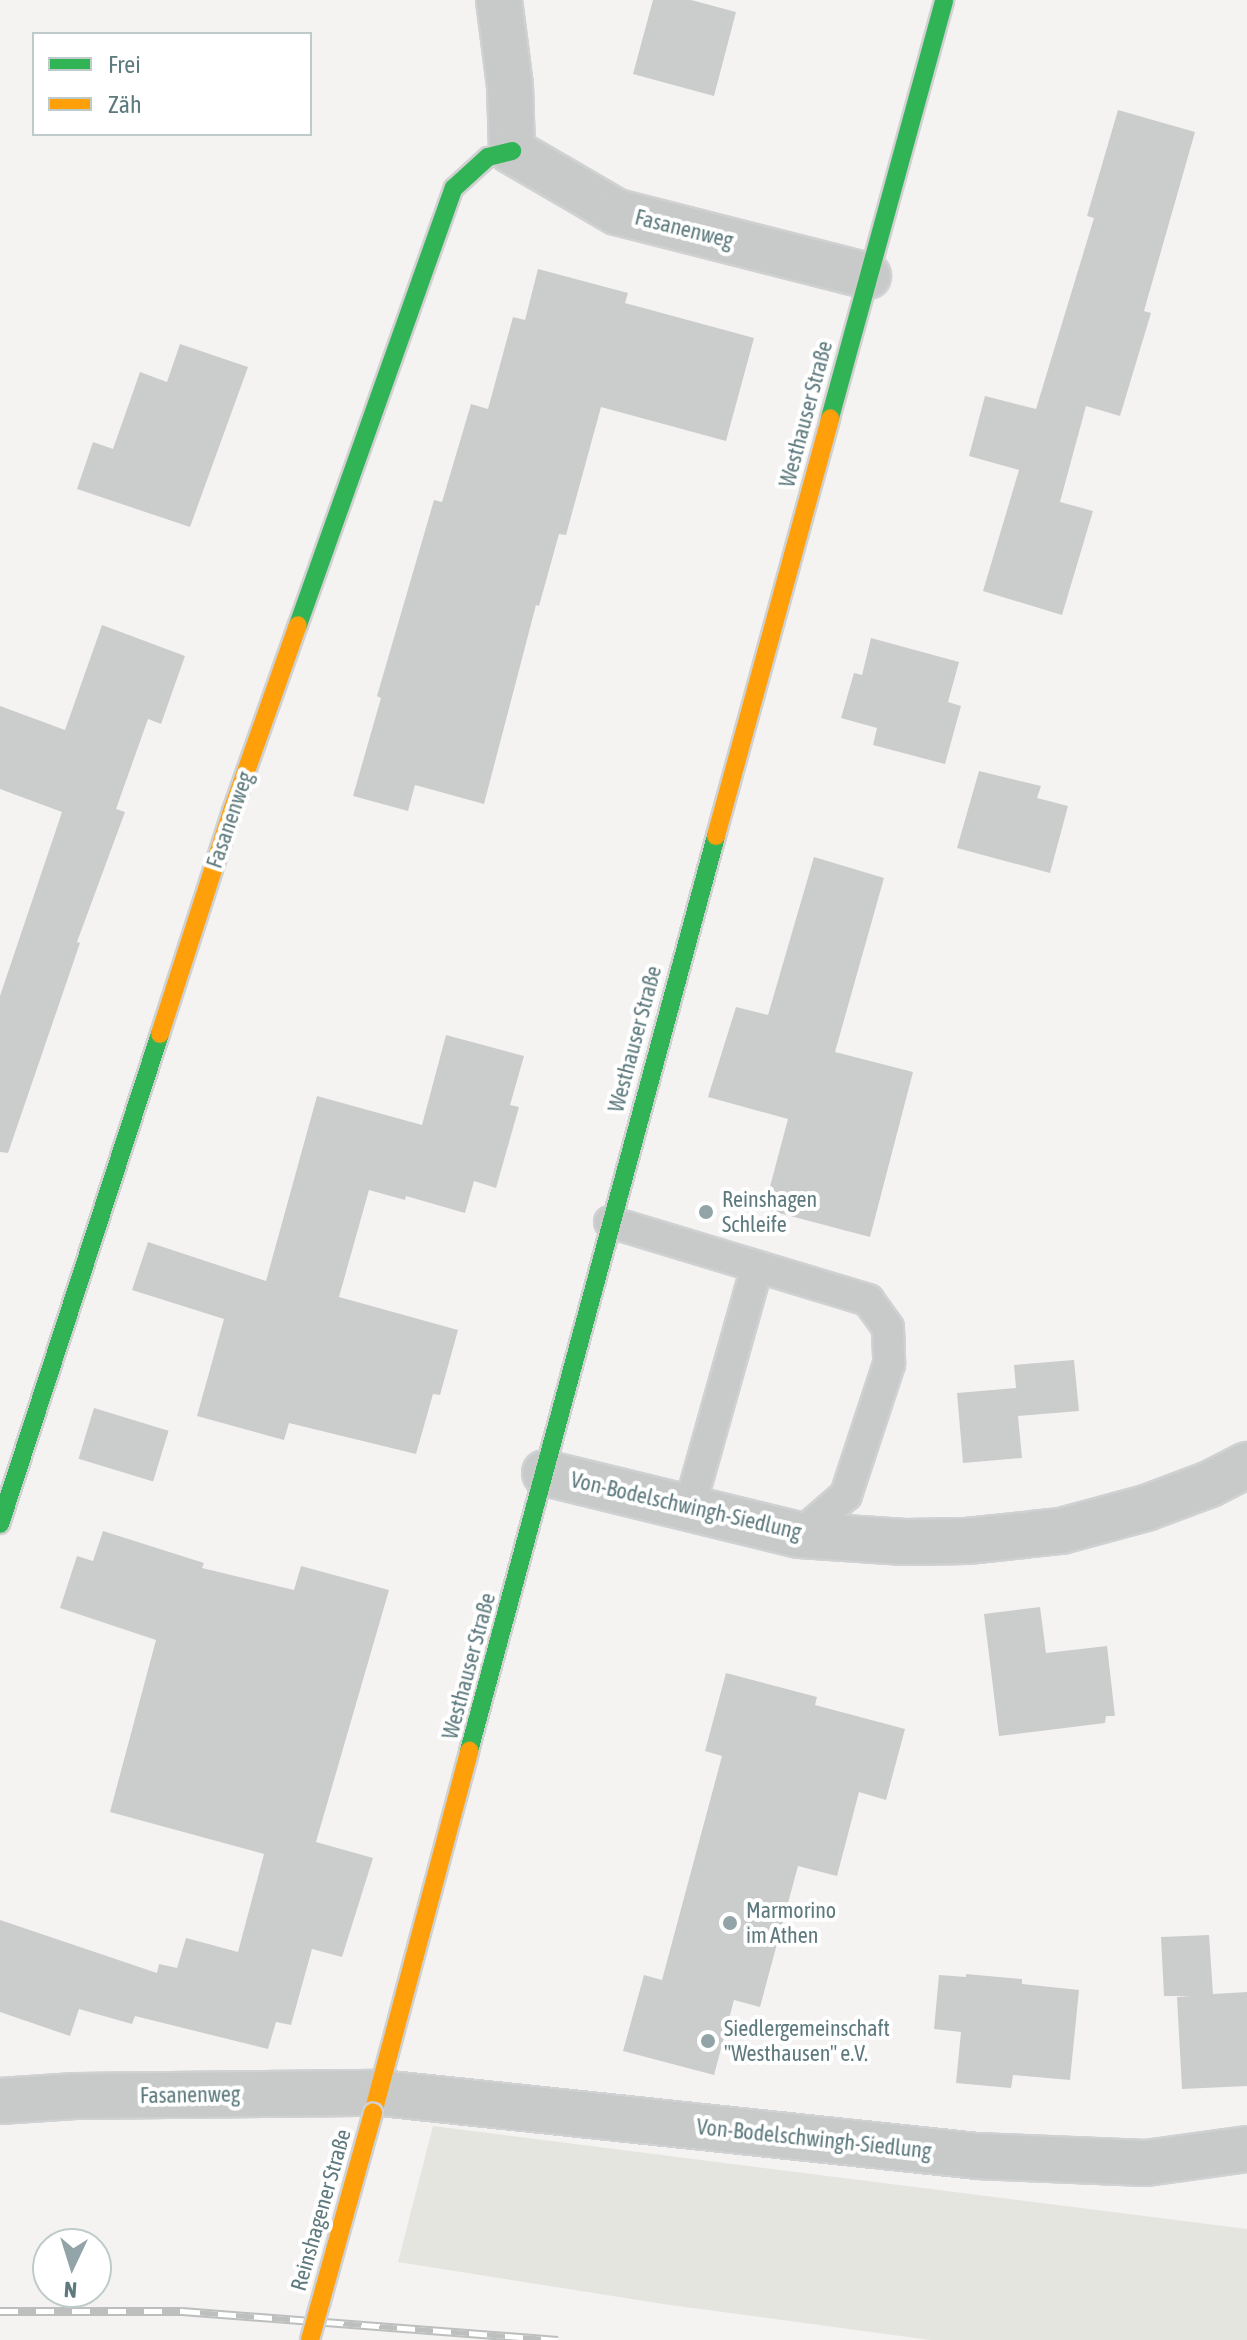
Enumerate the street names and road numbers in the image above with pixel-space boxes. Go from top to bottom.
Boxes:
street label: Fasanenweg [632,204,736,254]
street label: Westhauser Straße [774,338,838,490]
street label: Fasanenweg [201,768,259,872]
street label: Westhauser Straße [603,963,667,1115]
street label: Von-Bodelschwingh-Siedlung [568,1467,804,1545]
street label: Westhauser Straße [437,1590,501,1742]
street label: Fasanenweg [140,2081,240,2109]
street label: Von-Bodelschwingh-Siedlung [695,2114,933,2164]
street label: Reinshagener Straße [285,2126,357,2294]

